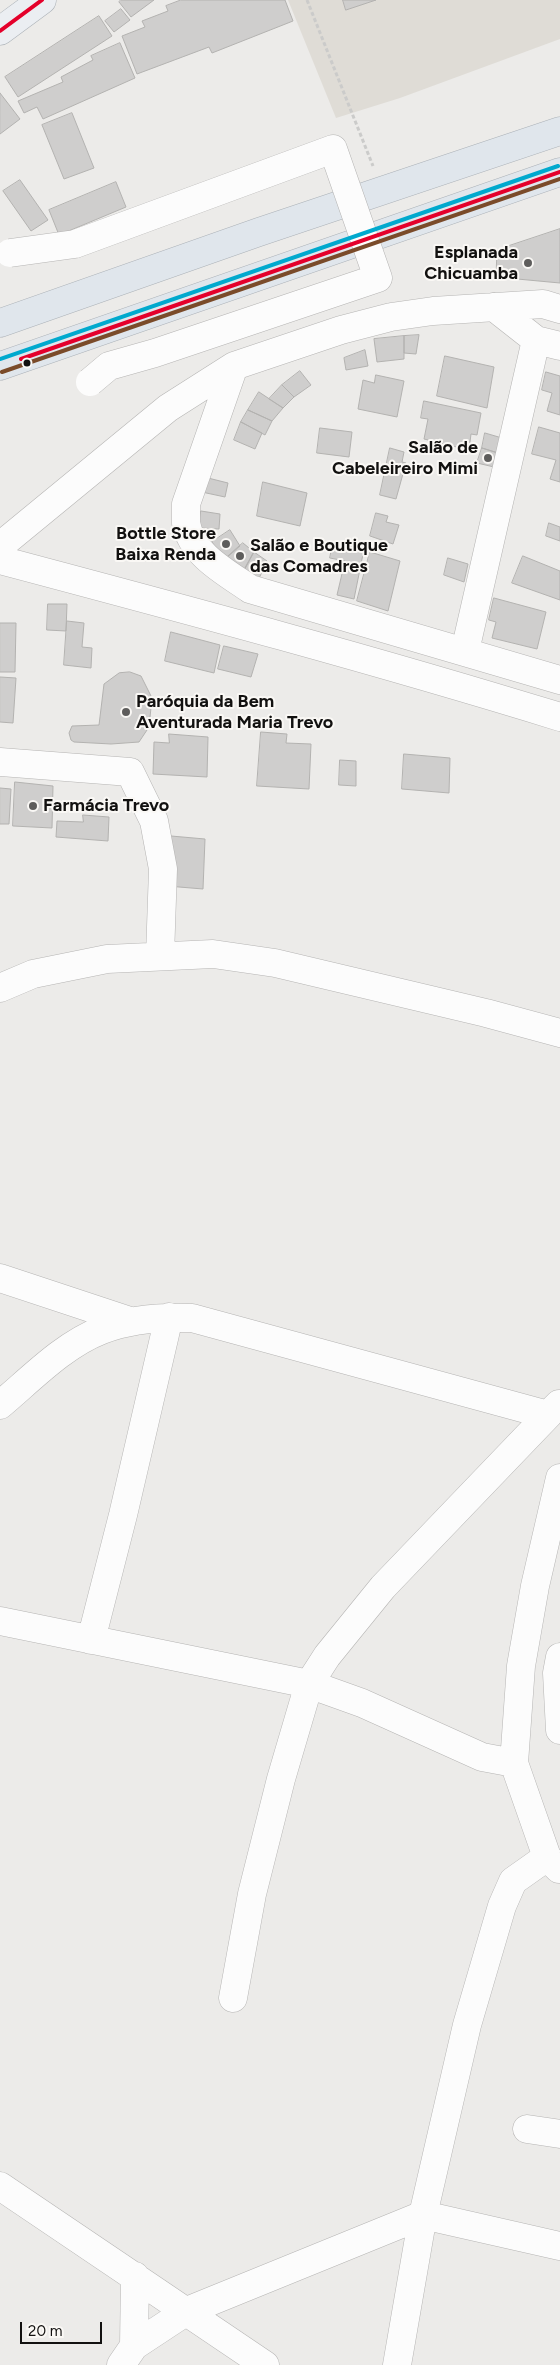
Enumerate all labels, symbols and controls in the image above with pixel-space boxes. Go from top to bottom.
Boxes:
place label: Esplanada Chicuamba [424,242,518,284]
marker: Esplanada Chicuamba [522,257,534,269]
unlabelled marker [22,358,32,368]
place label: Salão de Cabeleireiro Mimi [332,437,478,479]
marker: Salão de Cabeleireiro Mimi [482,452,494,464]
place label: Bottle Store Baixa Renda [115,523,216,566]
place label: Salão e Boutique das Comadres [250,535,388,578]
marker: Bottle Store Baixa Renda [220,538,232,550]
marker: Salão e Boutique das Comadres [234,550,246,562]
place label: Paróquia da Bem Aventurada Maria Trevo [136,691,333,734]
marker: Paróquia da Bem Aventurada Maria Trevo [120,706,132,718]
place label: Farmácia Trevo [43,795,169,817]
marker: Farmácia Trevo [27,800,39,812]
scale bar [22,2312,105,2344]
text: 20 m [28,2322,62,2340]

